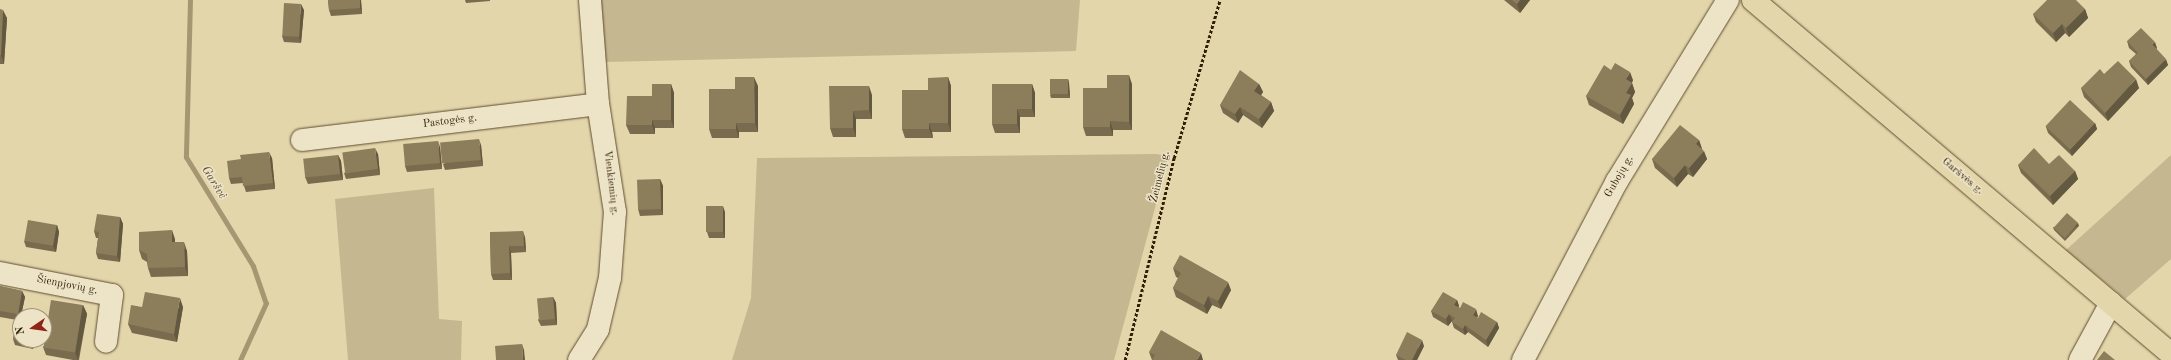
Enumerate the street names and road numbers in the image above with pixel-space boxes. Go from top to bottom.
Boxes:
street label: Pastogės g. [422,112,478,132]
street label: Vienkiemių g. [599,150,621,216]
street label: Žeimelių g. [1148,150,1174,204]
street label: Gubojų g. [1603,154,1637,200]
street label: Garšvės g. [1939,156,1985,198]
street label: Šienpjovių g. [35,274,99,298]

